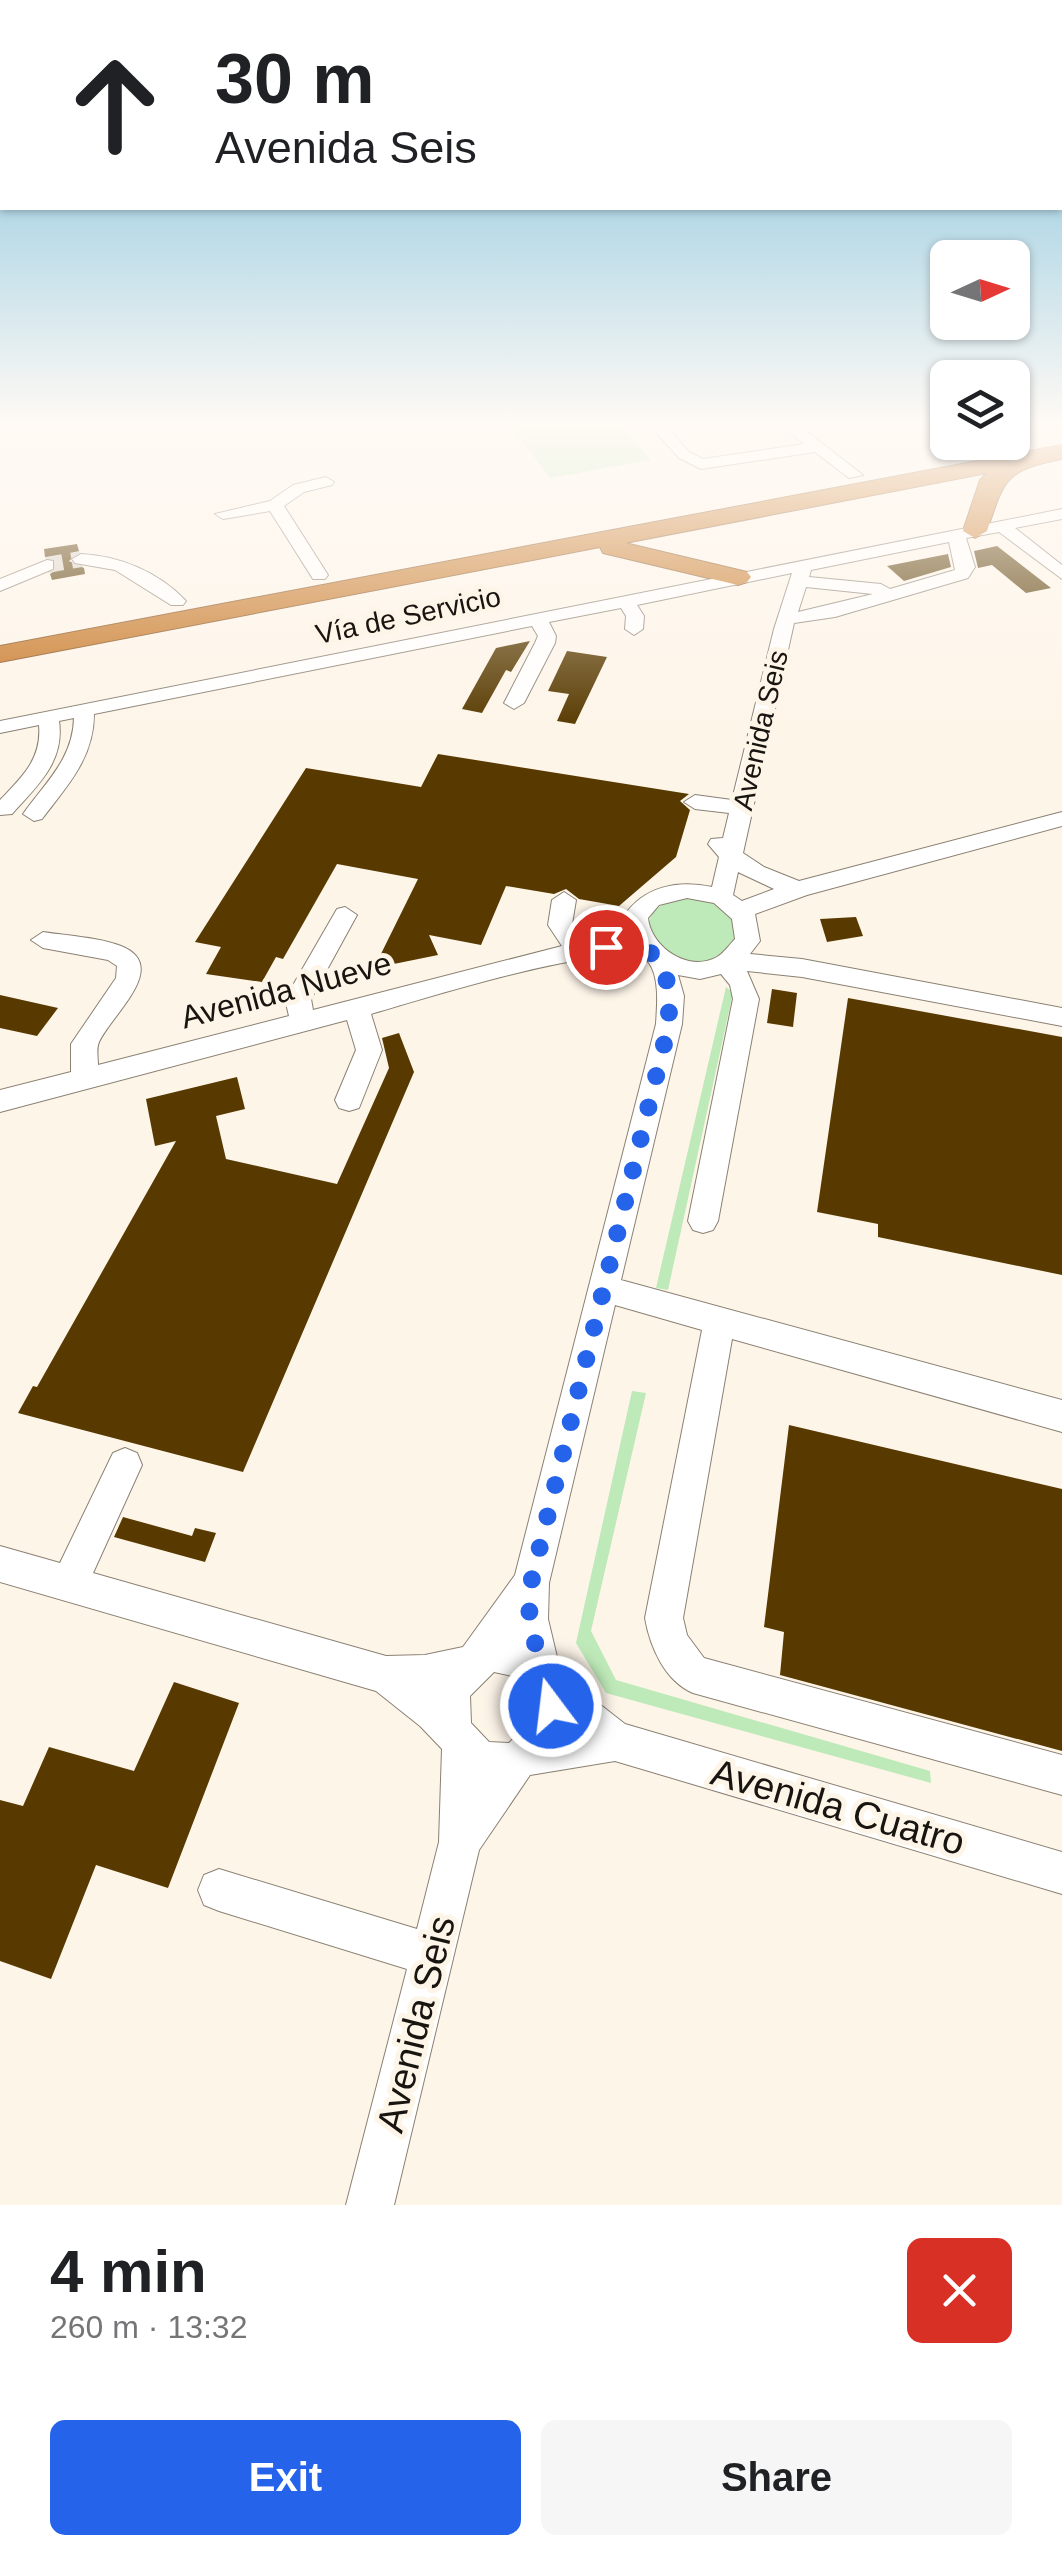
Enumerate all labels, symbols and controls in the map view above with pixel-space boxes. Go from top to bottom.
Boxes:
icon: ahead [50,40,180,170]
text: 30 m [215,40,375,118]
text: Avenida Seis [215,122,477,173]
north arrow [930,240,1030,340]
map controls [930,240,1030,460]
button: layers [930,360,1030,460]
street label: Vía de Servicio [313,581,503,650]
street label: Avenida Seis [727,647,794,813]
pin [564,905,649,990]
icon: arrive [579,920,634,975]
street label: Avenida Nueve [177,945,395,1035]
position arrow [499,1654,603,1758]
street label: Avenida Cuatro [707,1751,969,1863]
street label: Avenida Seis [369,1912,463,2136]
text: 4 min [50,2238,207,2305]
button: close [907,2238,1012,2343]
text: 260 m · 13:32 [50,2309,247,2345]
button: Exit [50,2420,521,2535]
button: Share [541,2420,1012,2535]

